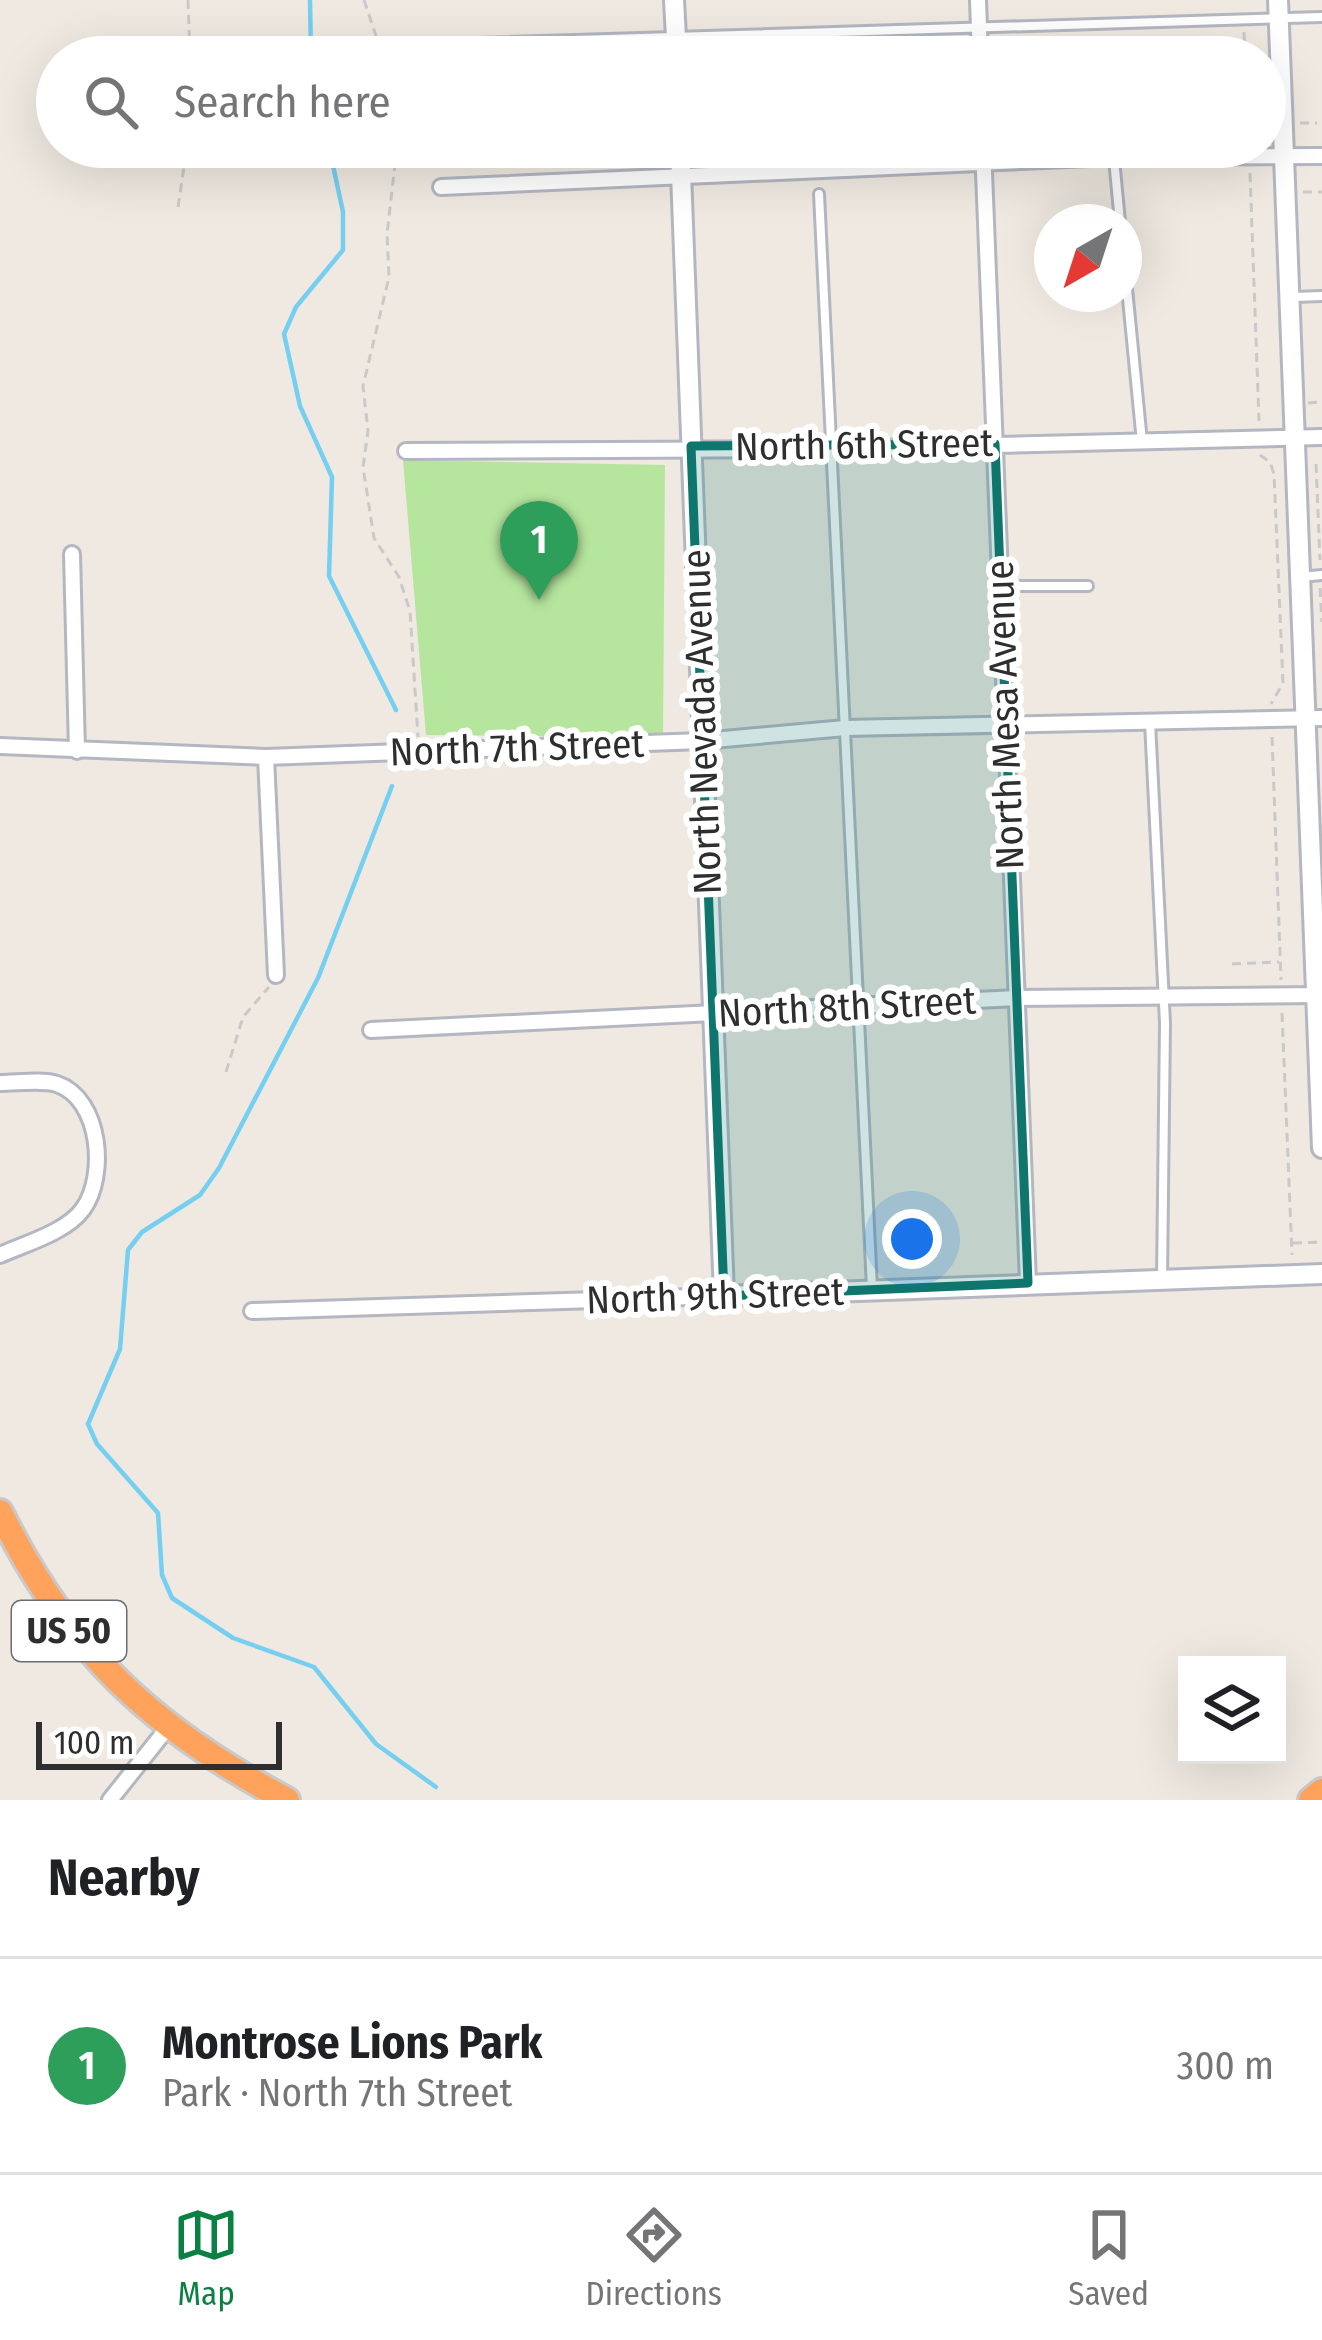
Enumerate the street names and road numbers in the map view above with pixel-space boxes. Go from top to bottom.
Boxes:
street label: North 6th Street [735,420,994,470]
street label: North Nevada Avenue [673,549,731,895]
street label: North Mesa Avenue [977,560,1033,870]
street label: North 7th Street [389,721,645,775]
street label: North 8th Street [717,977,977,1037]
street label: North 9th Street [585,1269,845,1323]
road number: US 50 [12,1601,126,1661]

